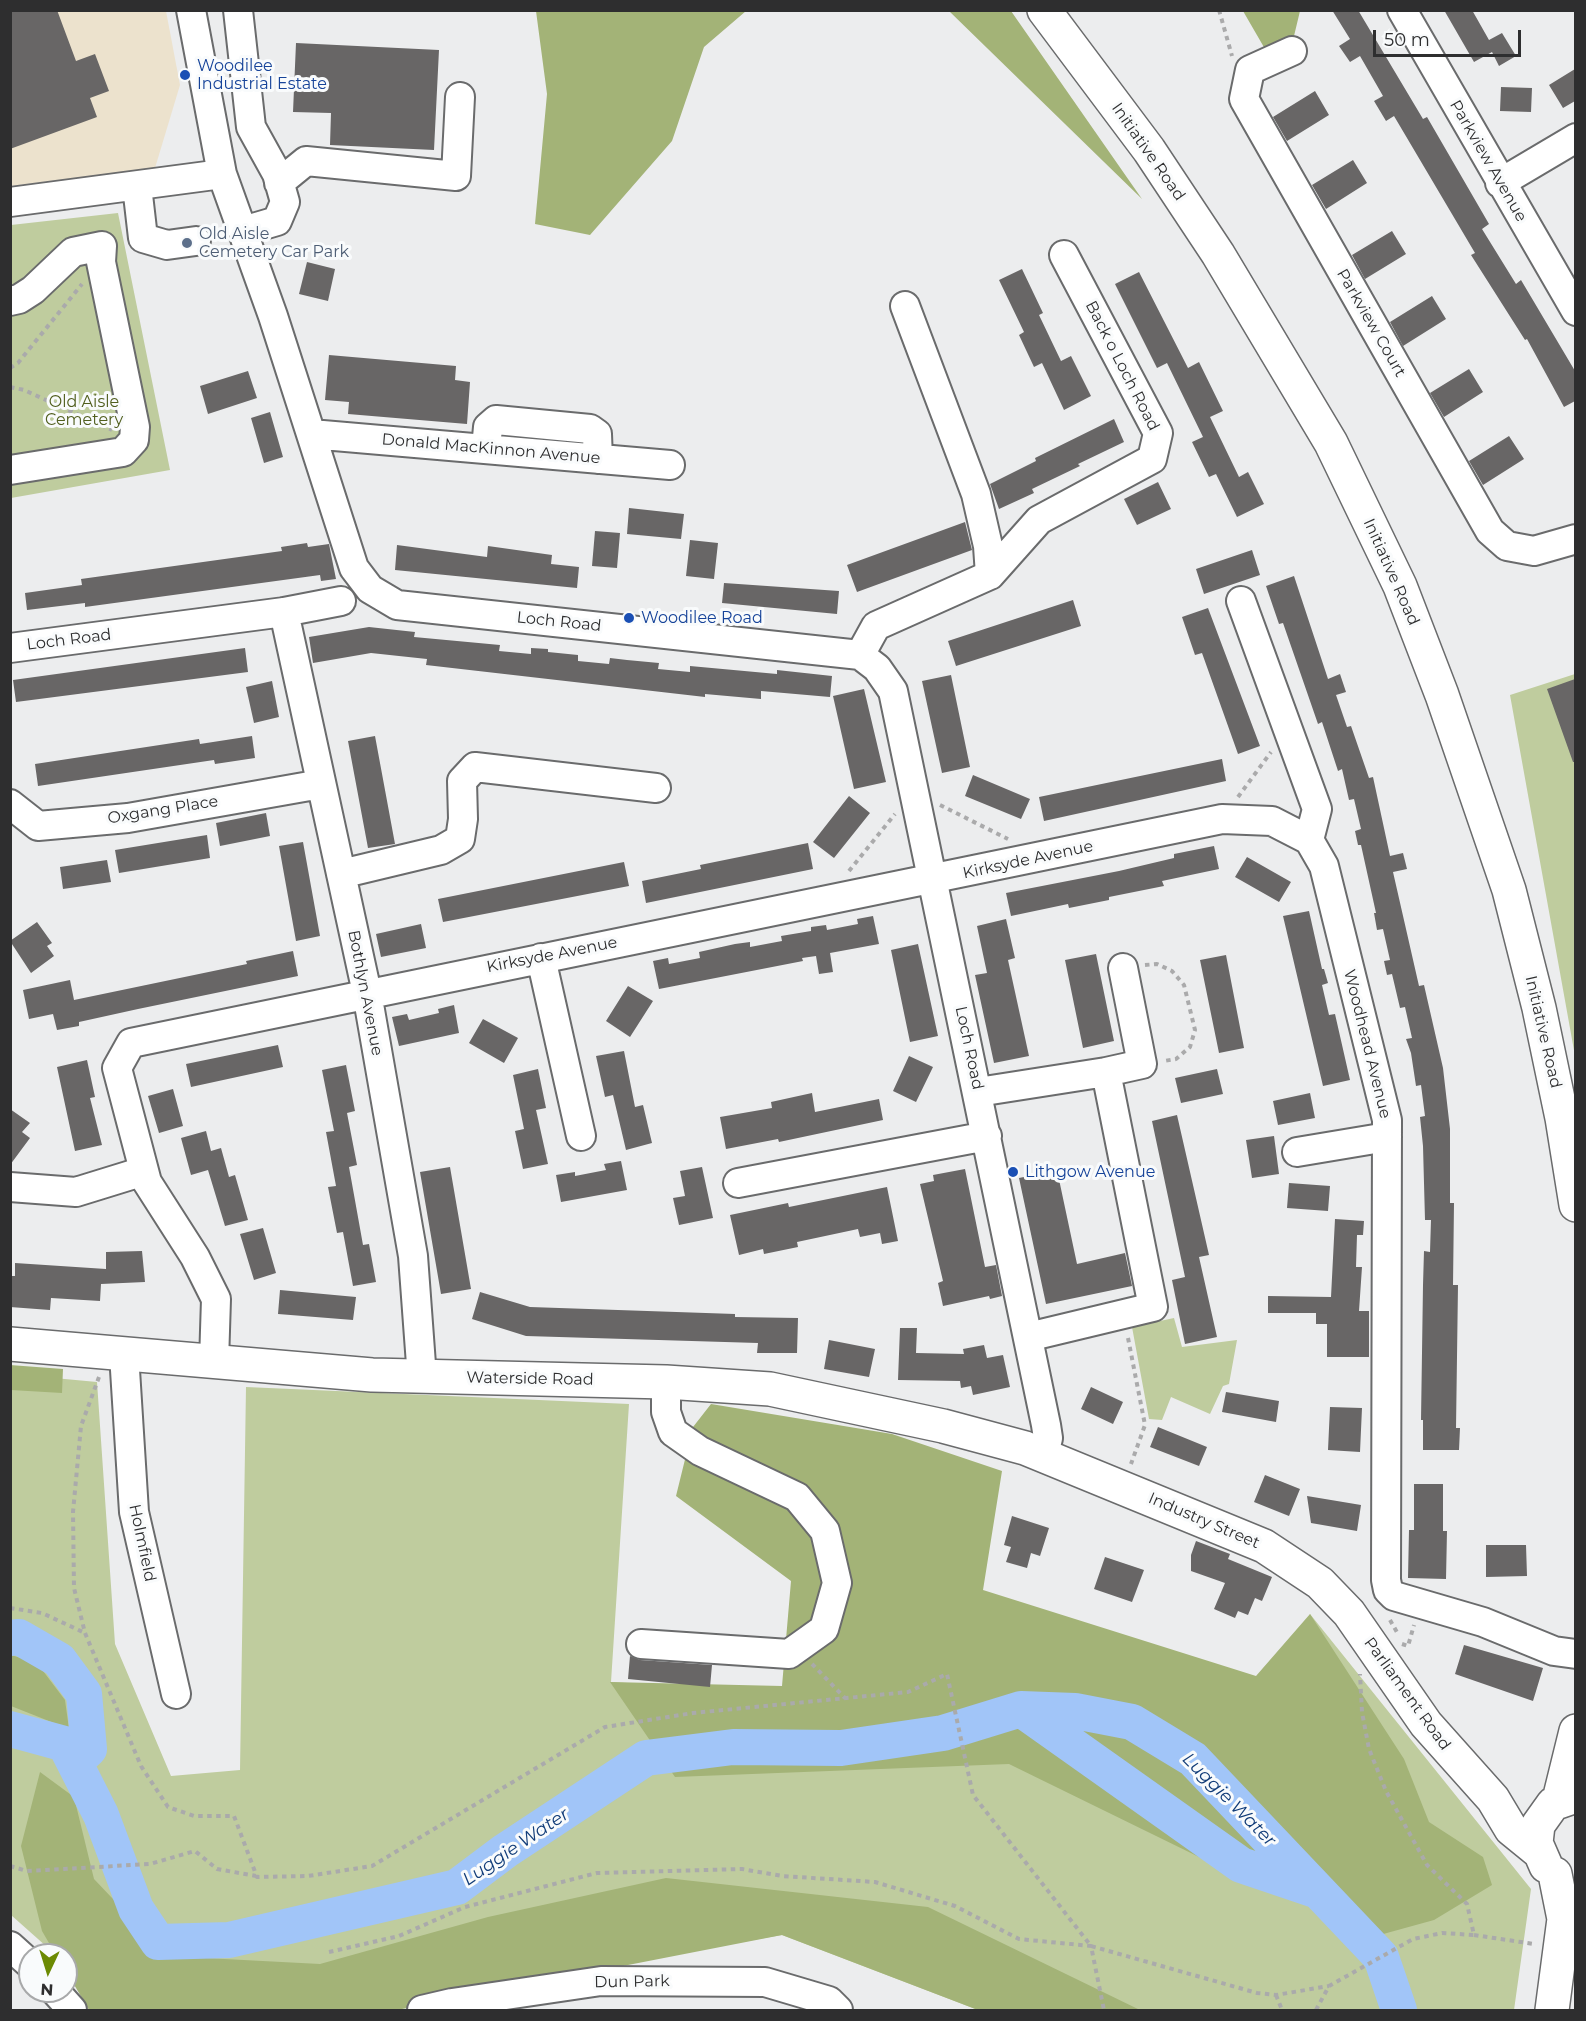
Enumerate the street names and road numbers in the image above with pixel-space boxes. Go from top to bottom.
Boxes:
street label: Parkview Avenue [1445,97,1531,225]
street label: Initiative Road [1107,99,1189,205]
street label: Parkview Court [1332,265,1410,381]
street label: Back o Loch Road [1081,298,1163,434]
street label: Donald MacKinnon Avenue [381,430,601,468]
street label: Initiative Road [1359,516,1423,628]
street label: Loch Road [516,608,602,636]
street label: Loch Road [26,625,112,655]
street label: Oxgang Place [106,792,220,828]
street label: Kirksyde Avenue [961,837,1095,883]
street label: Bothlyn Avenue [343,928,387,1058]
street label: Kirksyde Avenue [485,933,619,977]
street label: Woodhead Avenue [1339,967,1395,1121]
street label: Initiative Road [1521,974,1565,1090]
street label: Loch Road [951,1004,987,1092]
street label: Waterside Road [466,1368,594,1390]
street label: Industry Street [1145,1489,1263,1553]
street label: Holmfield [124,1502,160,1584]
street label: Parliament Road [1360,1634,1454,1754]
street label: Dun Park [594,1972,670,1992]

